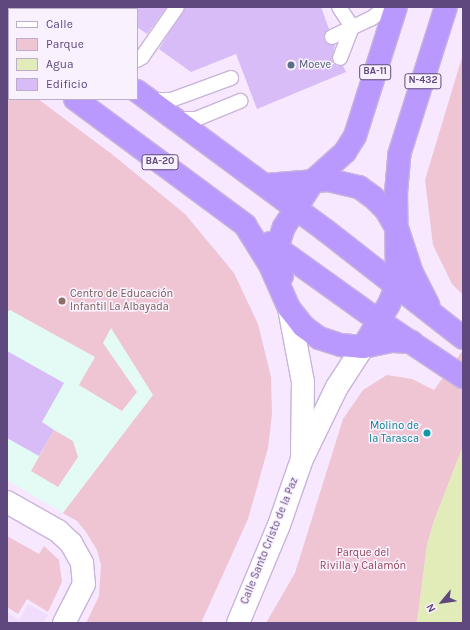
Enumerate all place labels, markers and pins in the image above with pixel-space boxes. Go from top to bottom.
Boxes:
place label: Moeve [299,58,331,72]
marker: Moeve [286,60,296,70]
place label: Centro de Educación Infantil La Albayada [70,288,173,314]
marker: Centro de Educación Infantil La Albayada [57,296,67,306]
place label: Molino de la Tarasca [369,420,419,446]
marker: Molino de la Tarasca [422,428,432,438]

